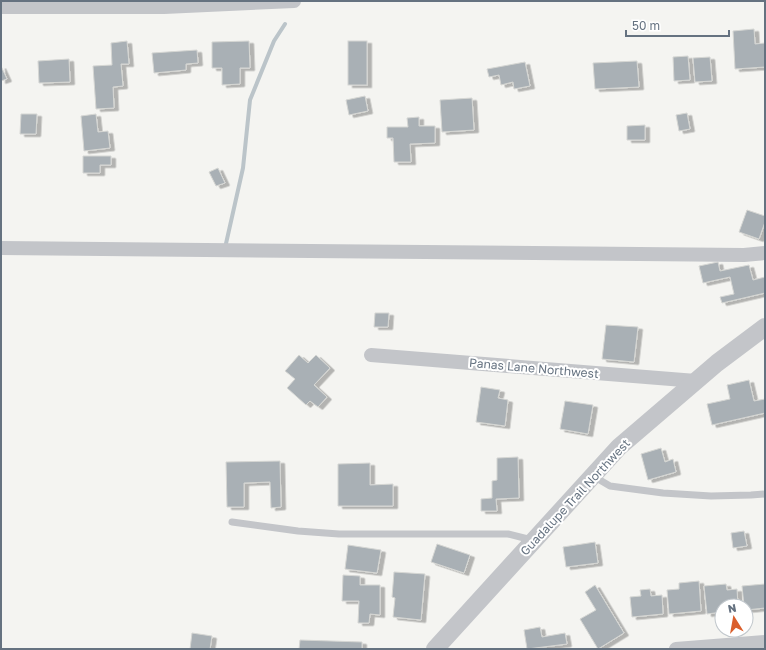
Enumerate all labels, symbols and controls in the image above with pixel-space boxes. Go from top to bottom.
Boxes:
scale bar [626,12,729,38]
text: 50 m [632,18,660,33]
street label: Panas Lane Northwest [469,355,600,381]
street label: Guadalupe Trail Northwest [517,435,633,558]
north arrow [714,598,754,638]
text: N [727,601,737,615]

